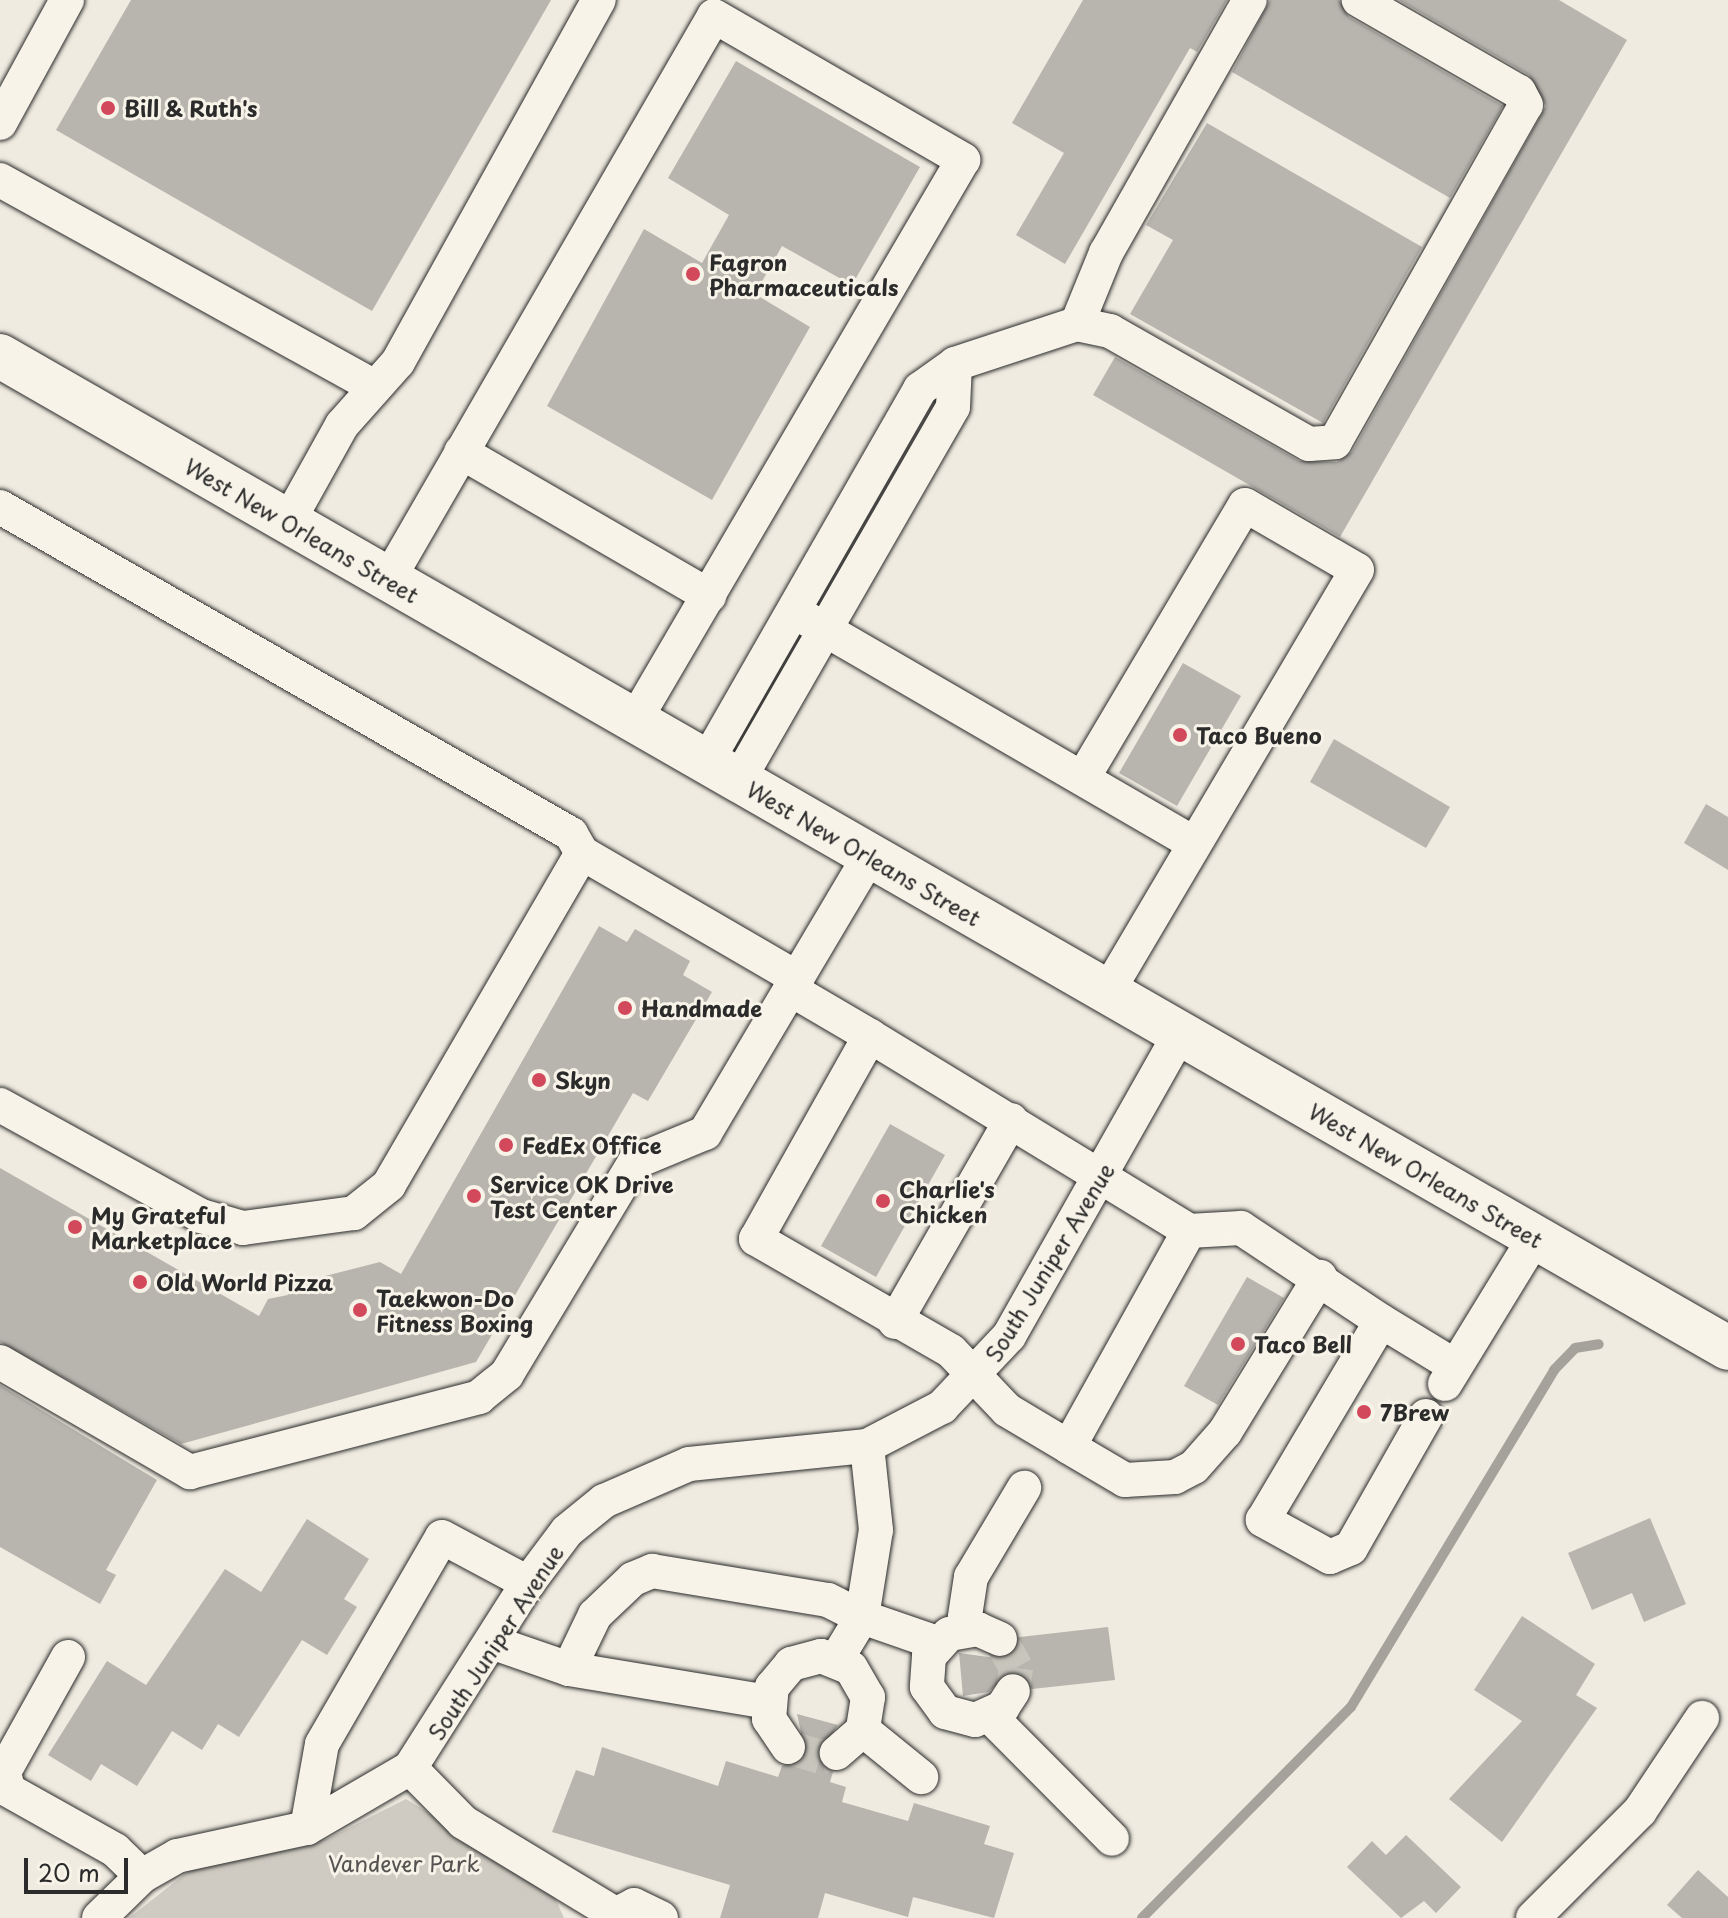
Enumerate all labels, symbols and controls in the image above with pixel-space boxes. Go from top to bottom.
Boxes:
place label: Bill & Ruth's [124,95,260,121]
marker: Bill & Ruth's [99,99,117,117]
place label: Fagron Pharmaceuticals [709,248,898,300]
marker: Fagron Pharmaceuticals [684,265,702,283]
street label: West New Orleans Street [180,452,424,608]
place label: Taco Bueno [1196,722,1323,748]
marker: Taco Bueno [1171,726,1189,744]
street label: West New Orleans Street [742,775,986,931]
place label: Handmade [641,995,762,1021]
marker: Handmade [616,999,634,1017]
place label: Skyn [555,1067,611,1093]
marker: Skyn [530,1071,548,1089]
street label: West New Orleans Street [1304,1097,1548,1253]
place label: FedEx Office [522,1132,662,1158]
marker: FedEx Office [497,1136,515,1154]
street label: South Juniper Avenue [978,1156,1120,1368]
place label: Service OK Drive Test Center [490,1170,676,1222]
place label: Charlie's Chicken [899,1175,995,1226]
marker: Service OK Drive Test Center [465,1187,483,1205]
marker: Charlie's Chicken [874,1192,892,1210]
place label: My Grateful Marketplace [91,1201,232,1252]
marker: My Grateful Marketplace [66,1218,84,1236]
place label: Old World Pizza [156,1269,336,1295]
marker: Old World Pizza [131,1273,149,1291]
place label: Taekwon-Do Fitness Boxing [376,1284,533,1336]
marker: Taekwon-Do Fitness Boxing [351,1301,369,1319]
place label: Taco Bell [1254,1331,1354,1357]
marker: Taco Bell [1229,1335,1247,1353]
place label: 7Brew [1380,1399,1449,1425]
marker: 7Brew [1355,1403,1373,1421]
street label: South Juniper Avenue [421,1538,569,1746]
scale bar [28,1842,132,1892]
park label: Vandever Park [328,1850,480,1876]
text: 20 m [38,1854,100,1890]

